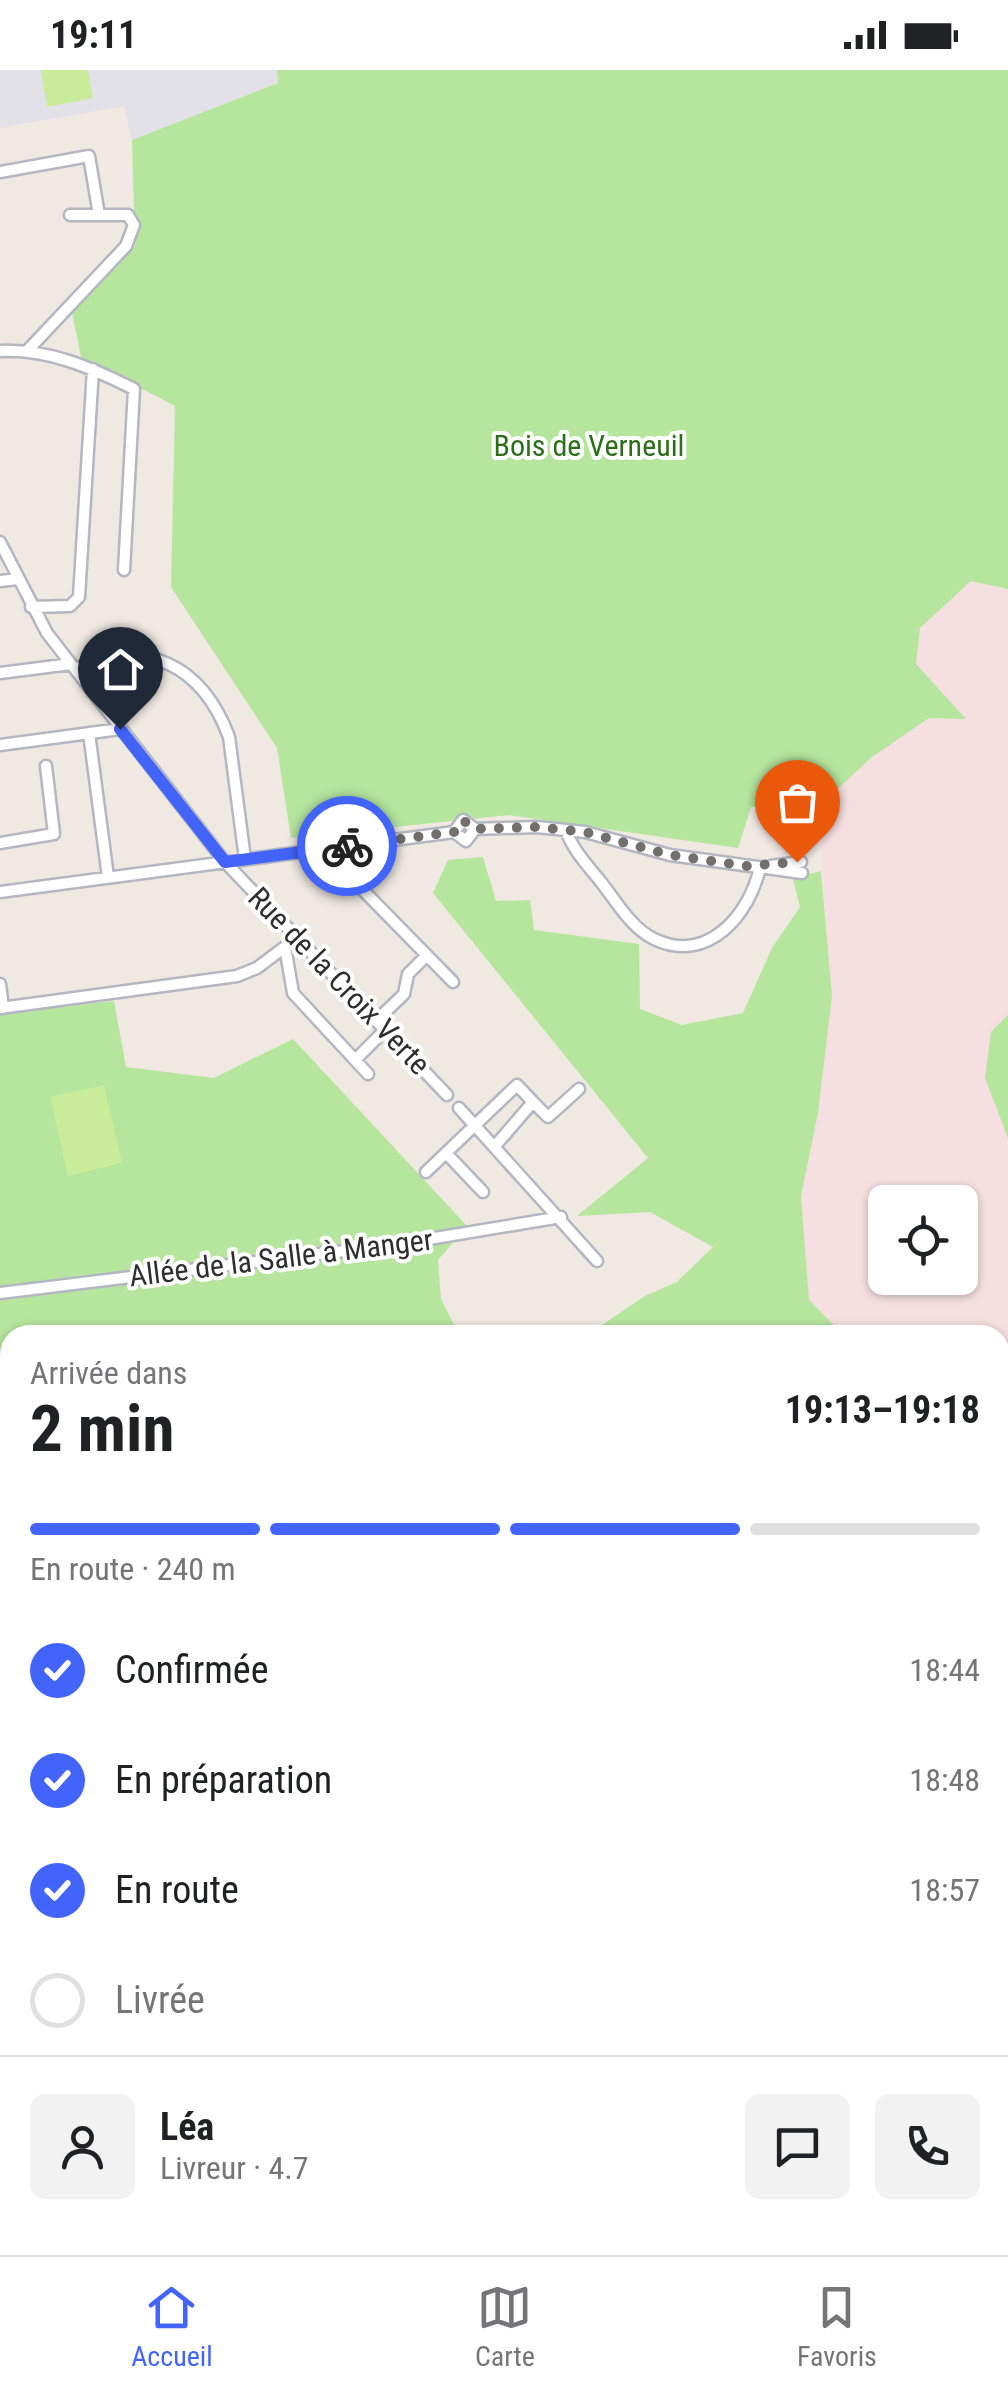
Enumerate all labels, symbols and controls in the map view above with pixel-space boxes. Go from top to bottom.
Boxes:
text: 19:11 [50,13,137,57]
park label: Bois de Verneuil [494,428,684,463]
pin [78,627,163,730]
icon: home [93,642,148,697]
pin [755,760,840,863]
icon: bag [770,775,825,830]
courier [297,796,397,896]
icon: bike [320,819,375,874]
street label: Rue de la Croix Verte [241,880,437,1081]
map controls [868,1185,978,1295]
button: locate [868,1185,978,1295]
street label: Allée de la Salle à Manger [127,1222,435,1293]
text: Arrivée dans [30,1354,187,1392]
text: 19:13–19:18 [785,1388,980,1432]
text: 2 min [30,1391,174,1467]
text: En route · 240 m [30,1550,236,1588]
icon: check [30,1643,85,1698]
text: Confirmée [115,1648,268,1692]
text: 18:44 [909,1651,980,1689]
icon: check [30,1753,85,1808]
text: En préparation [115,1758,332,1802]
text: 18:48 [909,1761,980,1799]
icon: check [30,1863,85,1918]
text: En route [115,1868,239,1912]
text: 18:57 [909,1871,980,1909]
text: Livrée [115,1978,205,2022]
button: person [30,2094,135,2199]
button: chat [745,2094,850,2199]
button: phone [875,2094,980,2199]
text: Léa [160,2105,214,2149]
text: Livreur · 4.7 [160,2149,308,2187]
tab: Accueil [131,2280,213,2373]
tab: Carte [475,2280,535,2373]
tab: Favoris [797,2280,877,2373]

